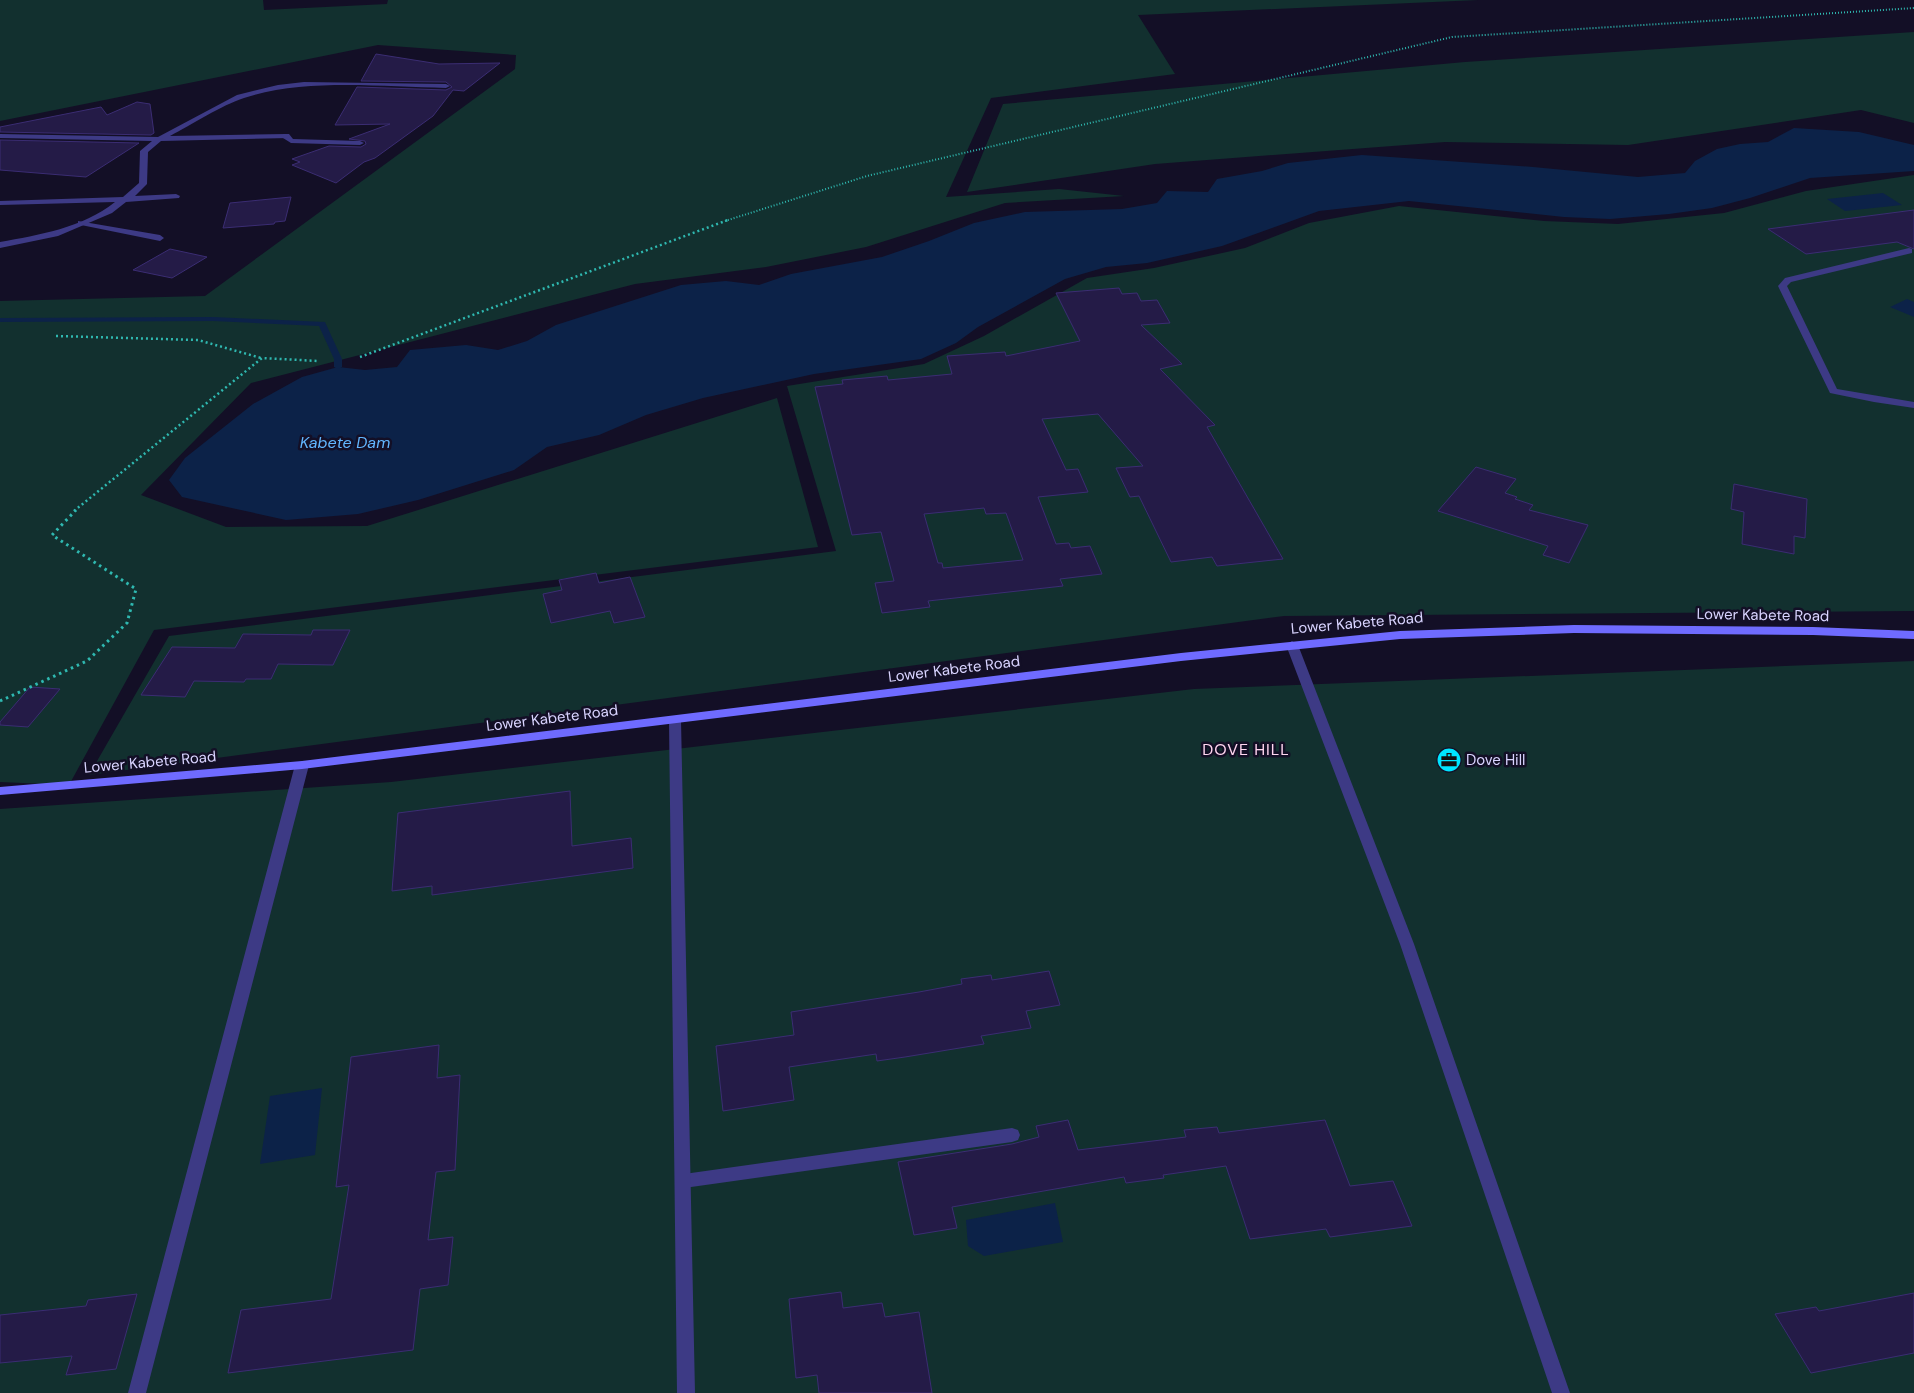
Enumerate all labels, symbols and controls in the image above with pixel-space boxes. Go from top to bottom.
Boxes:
water label: Kabete Dam [300,432,390,453]
street label: Lower Kabete Road [1696,604,1830,626]
street label: Lower Kabete Road [1290,607,1424,639]
street label: Lower Kabete Road [887,651,1021,687]
street label: Lower Kabete Road [485,700,619,736]
district label: DOVE HILL [1202,739,1290,760]
street label: Lower Kabete Road [83,746,217,778]
office icon: Dove Hill [1436,747,1462,773]
place label: Dove Hill [1466,750,1525,770]

